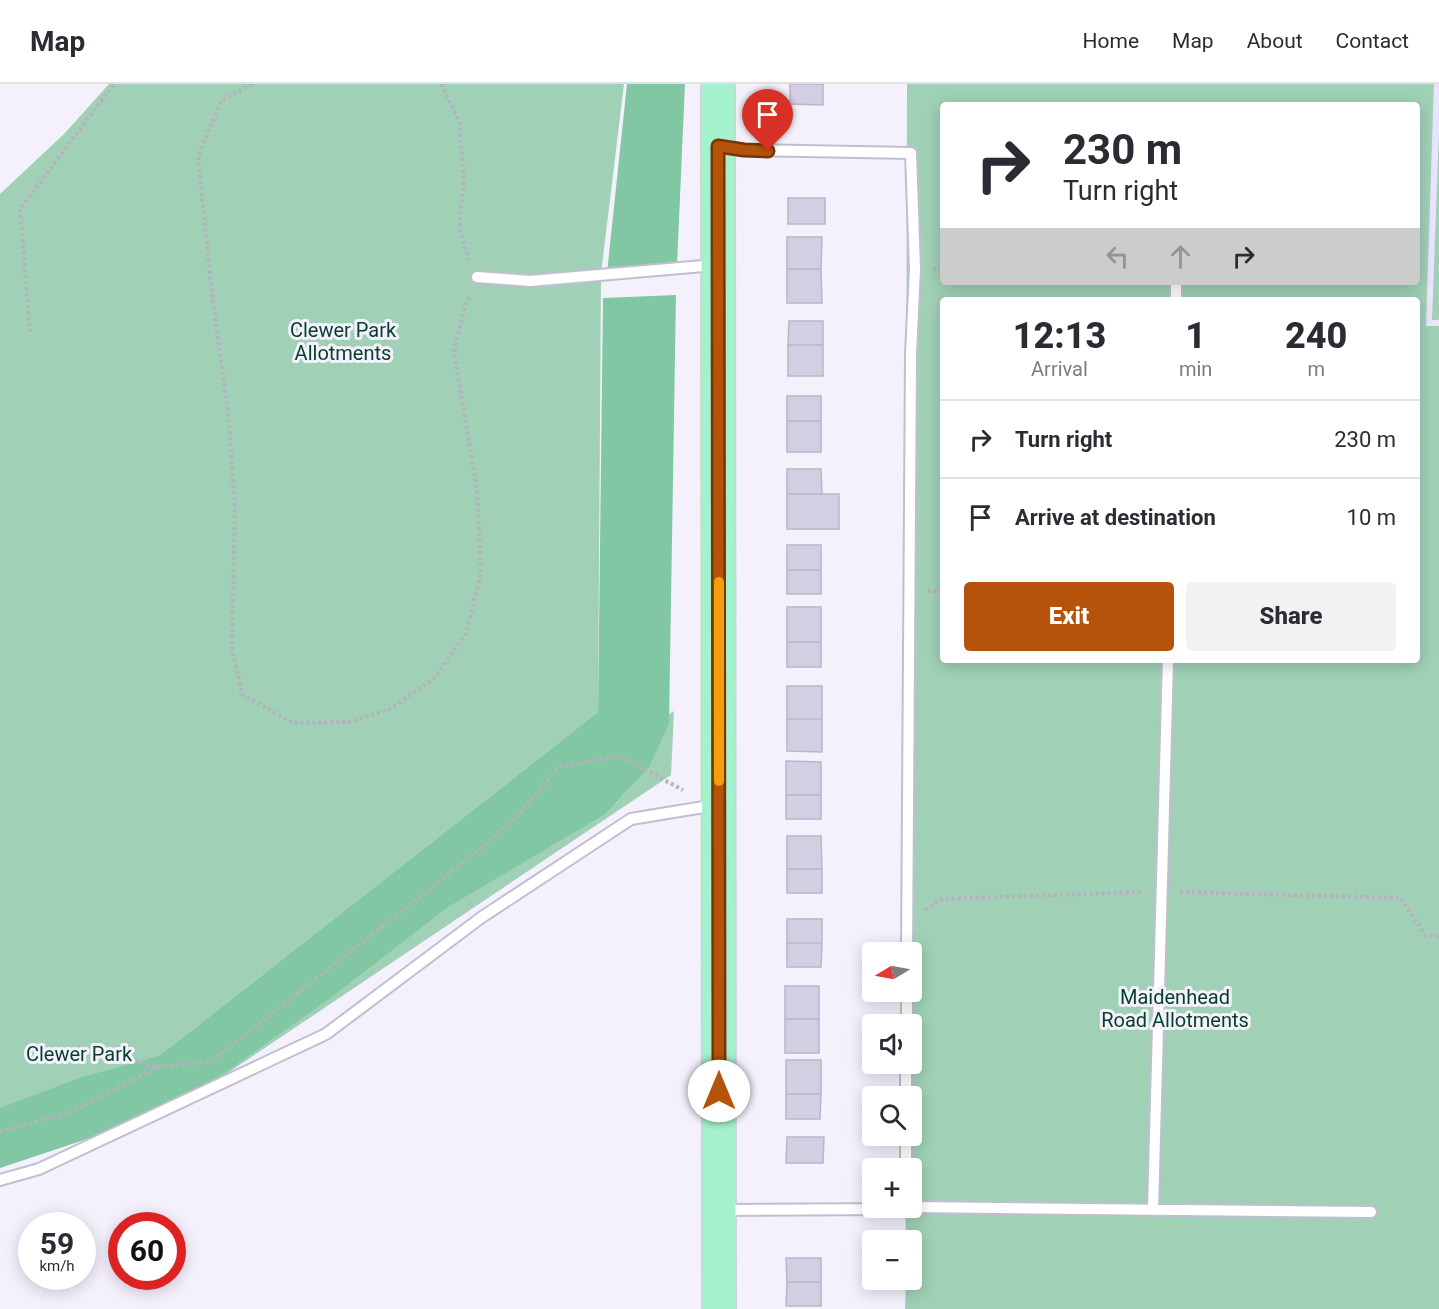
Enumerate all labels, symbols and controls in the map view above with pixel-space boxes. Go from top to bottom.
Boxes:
text: Map [30,25,85,58]
text: Home [1083,29,1139,53]
text: Map [1172,29,1214,53]
text: About [1247,29,1303,53]
text: Contact [1336,29,1409,53]
pin [742,89,793,151]
icon: arrive [751,98,784,131]
text: 230 m [1063,125,1182,174]
icon: right [964,126,1042,204]
text: Turn right [1063,175,1178,207]
icon: left [1101,240,1134,273]
icon: ahead [1164,240,1197,273]
icon: right [1227,240,1260,273]
text: 12:13 [1013,315,1106,357]
text: 1 [1185,315,1206,357]
text: 240 [1285,315,1347,357]
park label: Clewer Park Allotments [290,318,397,365]
text: Arrival [1031,357,1088,381]
text: min [1179,357,1212,381]
text: m [1307,357,1325,381]
icon: right [964,423,997,456]
text: Turn right [1015,427,1112,452]
text: 230 m [1334,427,1396,452]
icon: arrive [964,501,997,534]
text: Arrive at destination [1015,505,1216,530]
text: 10 m [1347,505,1396,530]
button: Exit [964,582,1174,651]
button: Share [1186,582,1396,651]
north arrow [862,942,922,1002]
map controls [862,942,922,1290]
park label: Maidenhead Road Allotments [1101,985,1249,1032]
button: sound [862,1014,922,1074]
park label: Clewer Park [26,1042,133,1066]
position arrow [687,1059,751,1123]
button: search [862,1086,922,1146]
button: + [862,1158,922,1218]
speed limit sign: 60 [108,1212,186,1290]
text: 59 [40,1226,74,1261]
button: − [862,1230,922,1290]
text: km/h [39,1257,75,1275]

